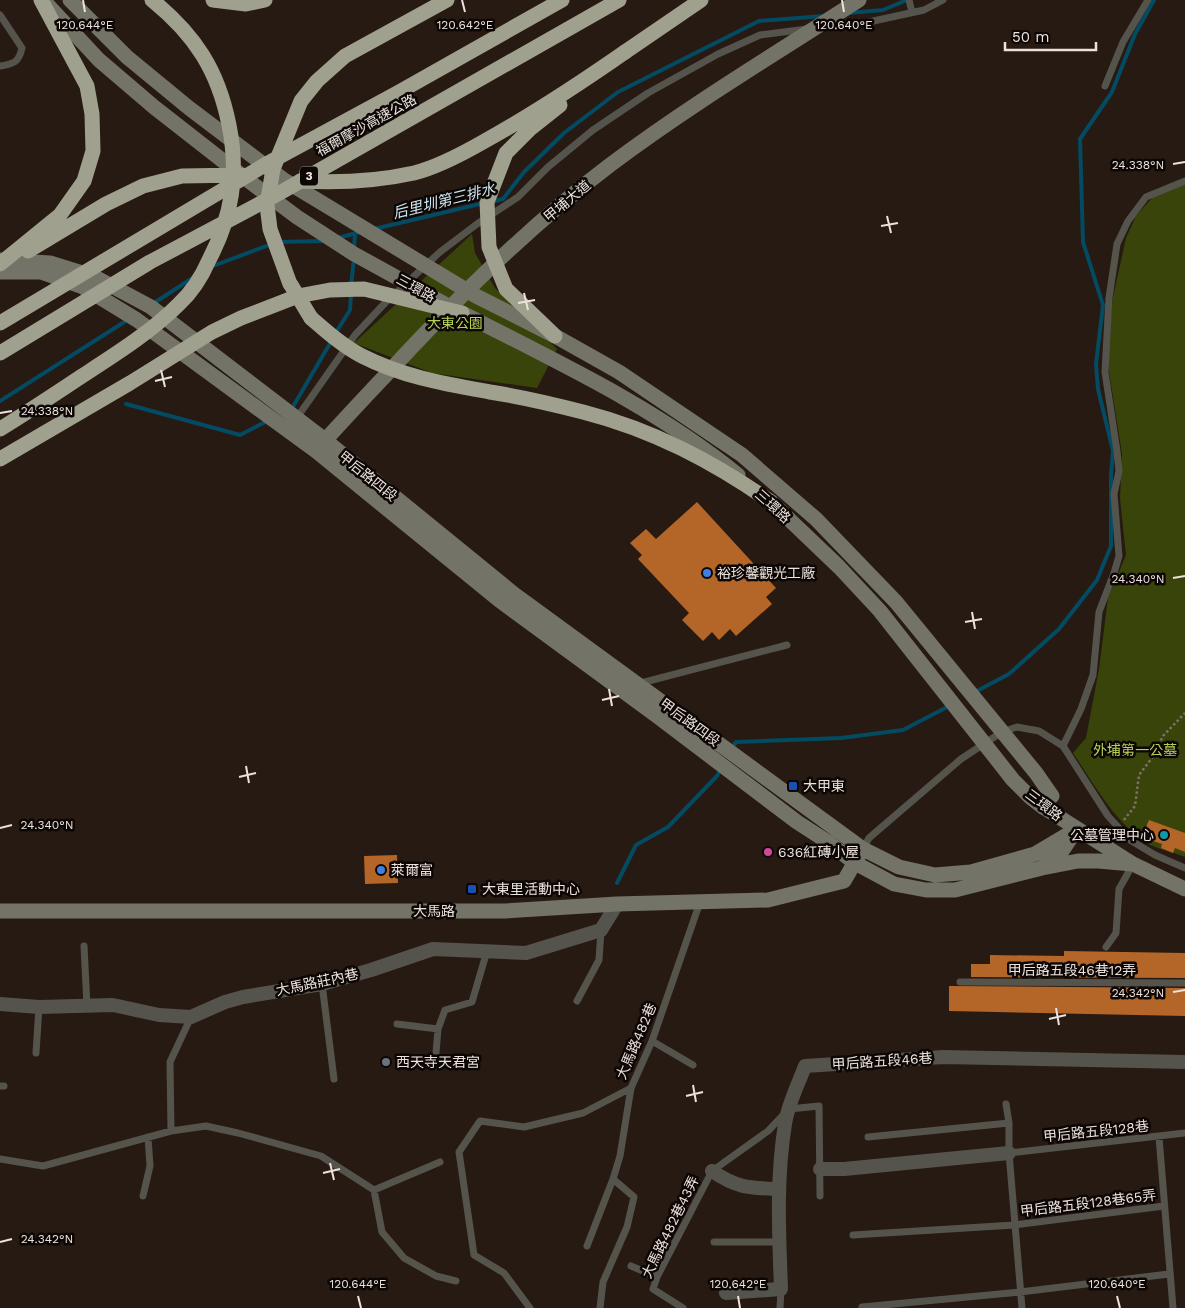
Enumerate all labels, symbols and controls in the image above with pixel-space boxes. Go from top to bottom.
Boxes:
text: 120.644°E [56,18,114,32]
text: 120.642°E [437,18,494,32]
text: 120.640°E [815,18,873,32]
scale bar [1005,20,1096,52]
text: 50 m [1012,28,1049,46]
street label: 福爾摩沙高速公路 [313,91,419,159]
text: 24.338°N [1112,158,1164,172]
road number: 3 [300,167,318,186]
street label: 甲埔大道 [540,177,594,225]
water label: 后里圳第三排水 [391,179,498,222]
street label: 三環路 [394,271,438,305]
park label: 大東公園 [427,315,483,331]
text: 24.338°N [21,404,73,418]
street label: 甲后路四段 [336,448,400,504]
street label: 三環路 [752,486,794,526]
place label: 裕珍馨觀光工廠 [717,565,815,581]
marker: 裕珍馨觀光工廠 [701,567,713,579]
text: 24.340°N [1111,572,1165,586]
street label: 甲后路四段 [657,695,723,749]
park label: 外埔第一公墓 [1093,742,1177,758]
place label: 大甲東 [803,778,845,794]
marker: 大甲東 [787,780,799,792]
street label: 三環路 [1022,786,1066,824]
text: 24.340°N [20,818,74,832]
place label: 公墓管理中心 [1070,827,1154,843]
marker: 公墓管理中心 [1158,829,1170,841]
place label: 636紅磚小屋 [778,844,859,860]
marker: 636紅磚小屋 [762,846,774,858]
place label: 萊爾富 [391,862,433,878]
marker: 萊爾富 [375,864,387,876]
place label: 大東里活動中心 [482,881,580,897]
marker: 大東里活動中心 [466,883,478,895]
street label: 大馬路 [413,903,455,919]
street label: 甲后路五段46巷12弄 [1008,962,1136,978]
street label: 大馬路莊內巷 [274,965,360,999]
text: 24.342°N [1112,986,1164,1000]
street label: 大馬路482巷 [613,1000,659,1082]
street label: 甲后路五段46巷 [831,1049,933,1073]
place label: 西天寺天君宮 [396,1054,480,1070]
marker: 西天寺天君宮 [380,1056,392,1068]
street label: 甲后路五段128巷 [1042,1117,1150,1145]
street label: 大馬路482巷43弄 [638,1173,702,1281]
street label: 甲后路五段128巷65弄 [1019,1187,1157,1219]
text: 24.342°N [21,1232,73,1246]
text: 120.644°E [329,1277,387,1291]
text: 120.642°E [710,1277,767,1291]
text: 120.640°E [1088,1277,1146,1291]

